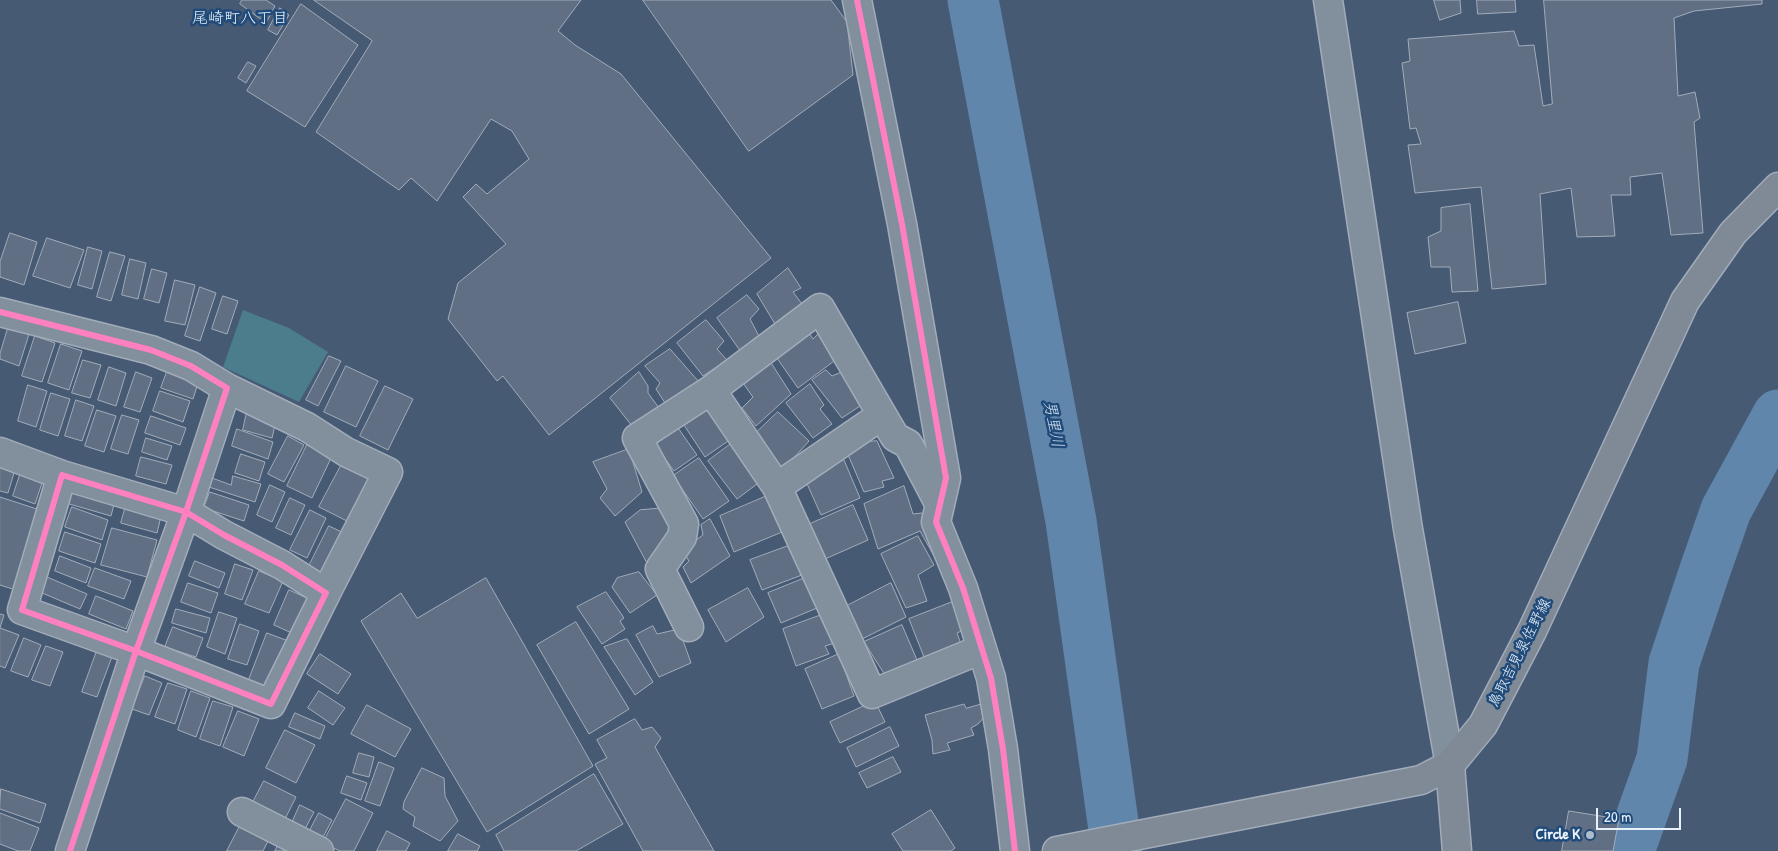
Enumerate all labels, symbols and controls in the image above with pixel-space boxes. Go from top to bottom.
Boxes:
district label: 尾崎町八丁目 [192,9,288,29]
water label: 男里川 [1039,399,1067,449]
street label: 鳥取吉見泉佐野線 [1485,595,1555,711]
scale bar [1598,798,1683,830]
text: 20 m [1604,806,1631,827]
place label: Circle K [1536,826,1580,844]
marker: Circle K [1584,829,1596,841]

